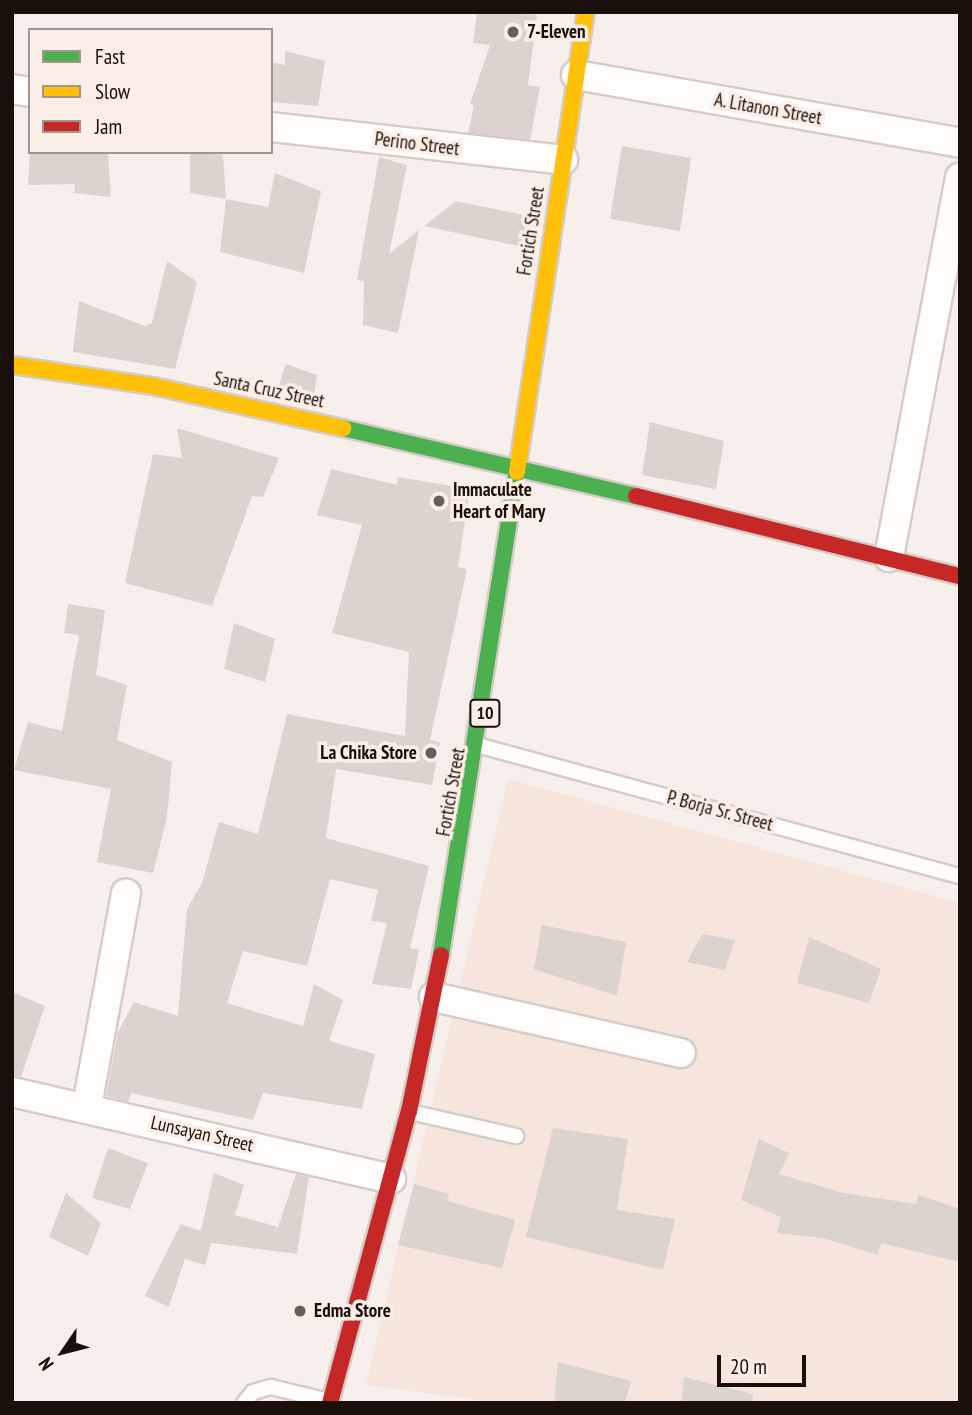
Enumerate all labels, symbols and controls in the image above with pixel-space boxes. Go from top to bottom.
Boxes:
place label: 7-Eleven [527,21,586,43]
marker: 7-Eleven [505,24,521,40]
legend [28,28,273,154]
text: Fast [95,43,125,70]
text: Slow [95,78,130,105]
street label: A. Litanon Street [712,88,824,130]
text: Jam [95,113,122,140]
street label: Perino Street [373,127,461,161]
street label: Fortich Street [513,185,549,277]
street label: Santa Cruz Street [211,367,327,413]
place label: Immaculate Heart of Mary [453,479,545,523]
marker: Immaculate Heart of Mary [431,493,447,509]
road number: 10 [469,698,501,728]
place label: La Chika Store [320,742,417,764]
marker: La Chika Store [423,745,439,761]
street label: Fortich Street [432,746,470,838]
street label: P. Borja Sr. Street [663,786,777,836]
street label: Lunsayan Street [148,1111,256,1157]
place label: Edma Store [314,1300,391,1322]
marker: Edma Store [292,1303,308,1319]
north arrow [28,1317,98,1387]
scale bar [720,1342,809,1386]
text: N [33,1353,59,1375]
text: 20 m [730,1353,767,1380]

